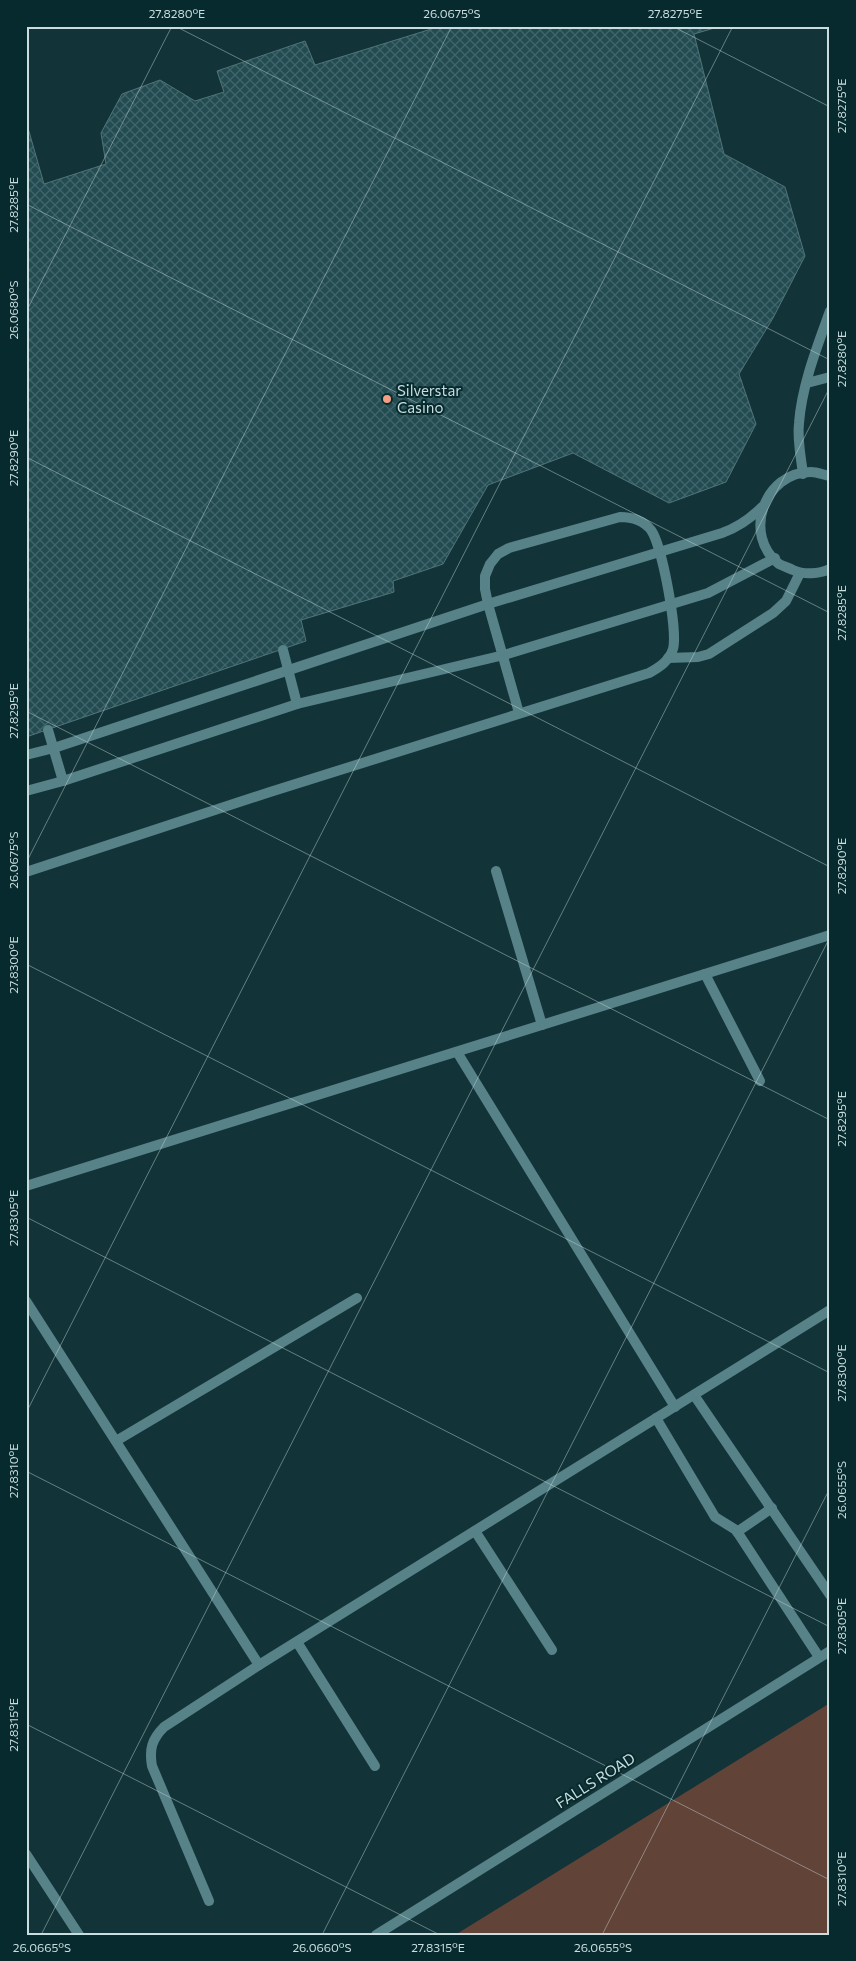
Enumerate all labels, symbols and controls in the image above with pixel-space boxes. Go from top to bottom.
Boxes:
text: 27.8280°E [149,6,205,20]
text: 26.0675°S [423,6,481,20]
text: 27.8275°E [648,6,702,20]
text: 27.8275°E [834,79,848,133]
text: 27.8285°E [6,177,20,233]
text: 26.0680°S [6,280,20,340]
text: 27.8280°E [834,331,848,387]
place label: Silverstar Casino [397,381,461,416]
marker: Silverstar Casino [381,393,393,405]
text: 27.8290°E [6,430,20,486]
text: 27.8285°E [834,585,848,641]
text: 27.8295°E [6,683,20,739]
text: 26.0675°S [6,831,20,889]
text: 27.8290°E [834,838,848,894]
text: 27.8300°E [6,936,20,994]
text: 27.8295°E [834,1091,848,1147]
text: 27.8305°E [6,1190,20,1246]
text: 27.8300°E [834,1344,848,1402]
text: 27.8310°E [6,1444,20,1498]
text: 26.0655°S [834,1461,848,1519]
text: 27.8305°E [834,1598,848,1654]
text: 27.8315°E [6,1698,20,1752]
street label: FALLS ROAD [552,1748,638,1812]
text: 27.8310°E [834,1852,848,1906]
text: 26.0665°S [13,1940,71,1954]
text: 26.0660°S [292,1940,352,1954]
text: 27.8315°E [411,1940,465,1954]
text: 26.0655°S [574,1940,632,1954]

